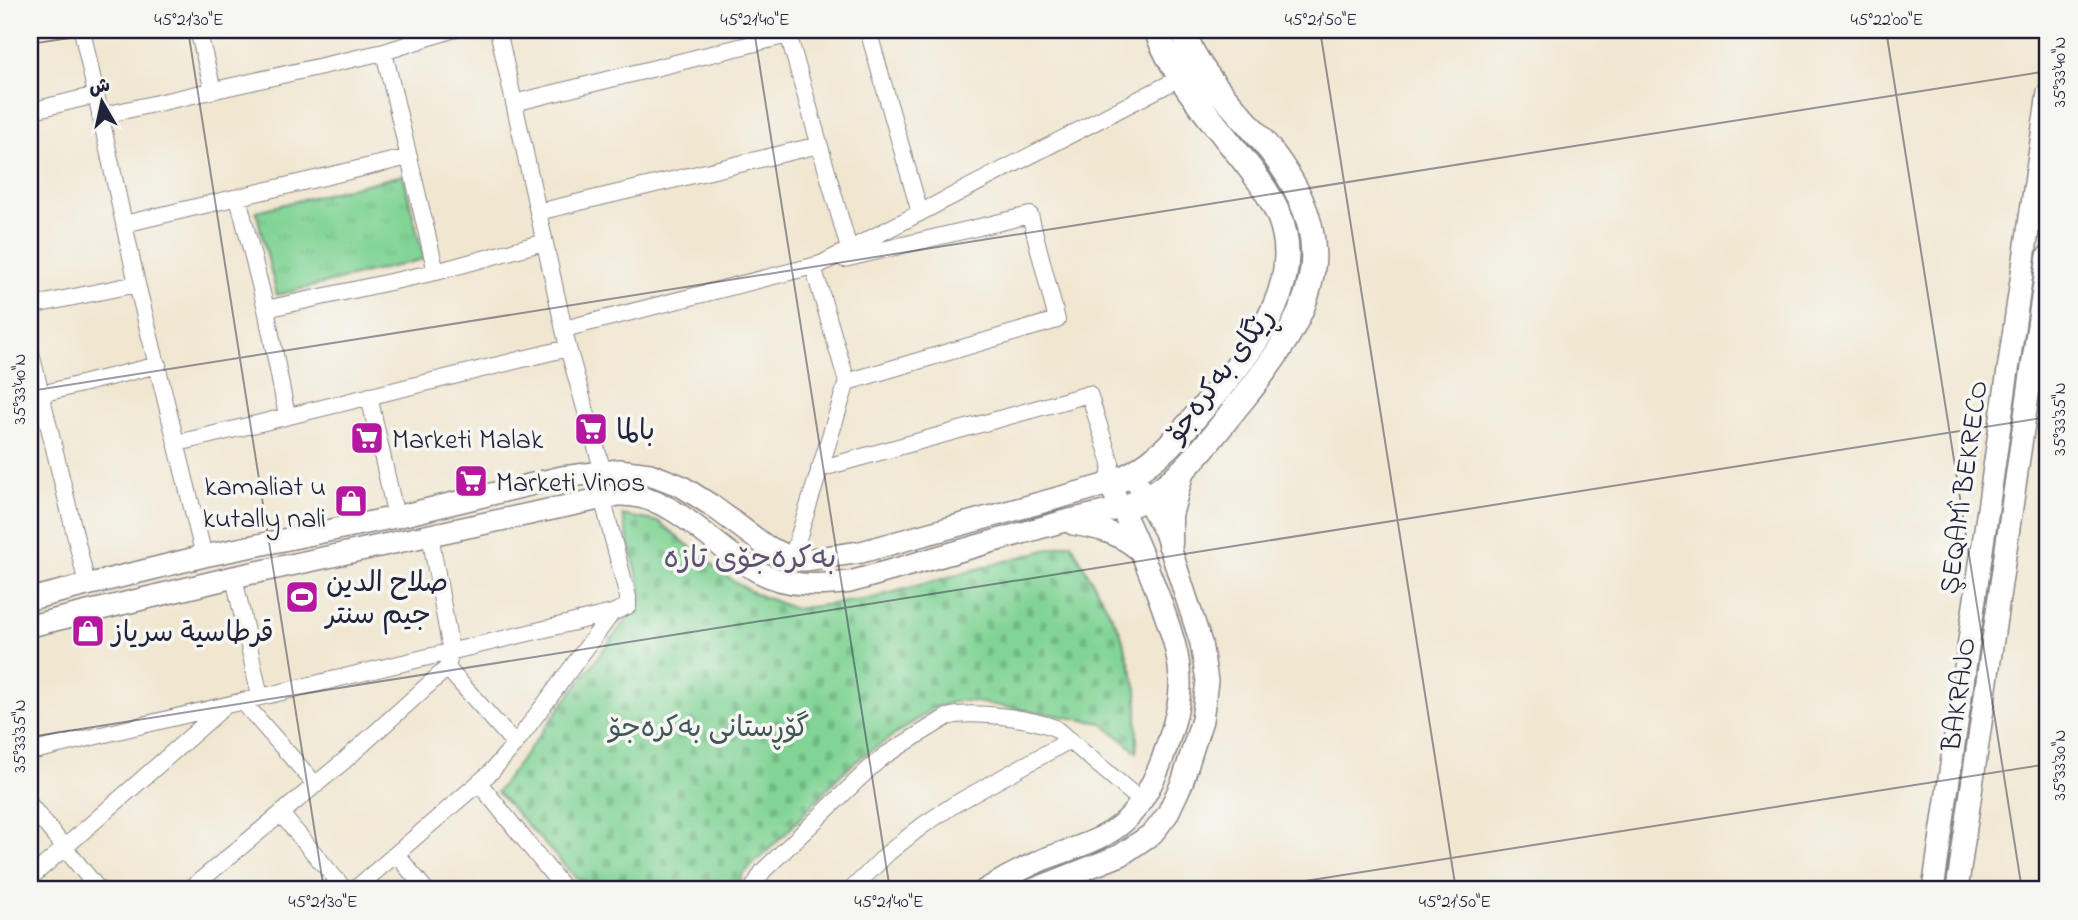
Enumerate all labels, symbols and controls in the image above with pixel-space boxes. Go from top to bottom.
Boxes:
text: 45°21'30"E [154,8,224,34]
text: 45°21'40"E [720,8,790,34]
text: 45°21'50"E [1285,8,1357,34]
text: 45°22'00"E [1851,8,1924,34]
text: 35°33'40"N [2048,37,2074,107]
north arrow [66,66,136,136]
text: ش [87,73,112,103]
street label: ڕێگای بەکرەجۆ [1156,300,1286,454]
text: 35°33'40"N [8,354,34,424]
street label: ŞEQAMÎ BEKRECO [1930,378,2001,597]
text: 35°33'35"N [2048,382,2074,456]
supermarket icon: بالما [572,410,610,448]
place label: بالما [616,412,655,453]
supermarket icon: Marketi Malak [348,419,386,457]
place label: Marketi Malak [392,421,544,462]
supermarket icon: Marketi Vinos [452,462,490,500]
place label: Marketi Vinos [496,464,645,505]
place label: kamaliat u kutally nali [203,468,326,541]
shop icon: kamaliat u kutally nali [332,482,370,520]
district label: بەکرەجۆی تازە [663,538,837,582]
place label: صلاح الدين جيم سنتر [324,564,448,637]
sports icon: صلاح الدين جيم سنتر [283,578,321,616]
shop icon: قرطاسية سرياز [69,612,107,650]
place label: قرطاسية سرياز [110,614,274,655]
street label: BAKRAJO [1932,635,1989,755]
text: 35°33'35"N [8,699,34,773]
park label: گۆڕستانی بەکرەجۆ [607,709,809,750]
text: 35°33'30"N [2048,730,2074,800]
text: 45°21'30"E [288,890,358,916]
text: 45°21'40"E [854,890,924,916]
text: 45°21'50"E [1419,890,1491,916]

